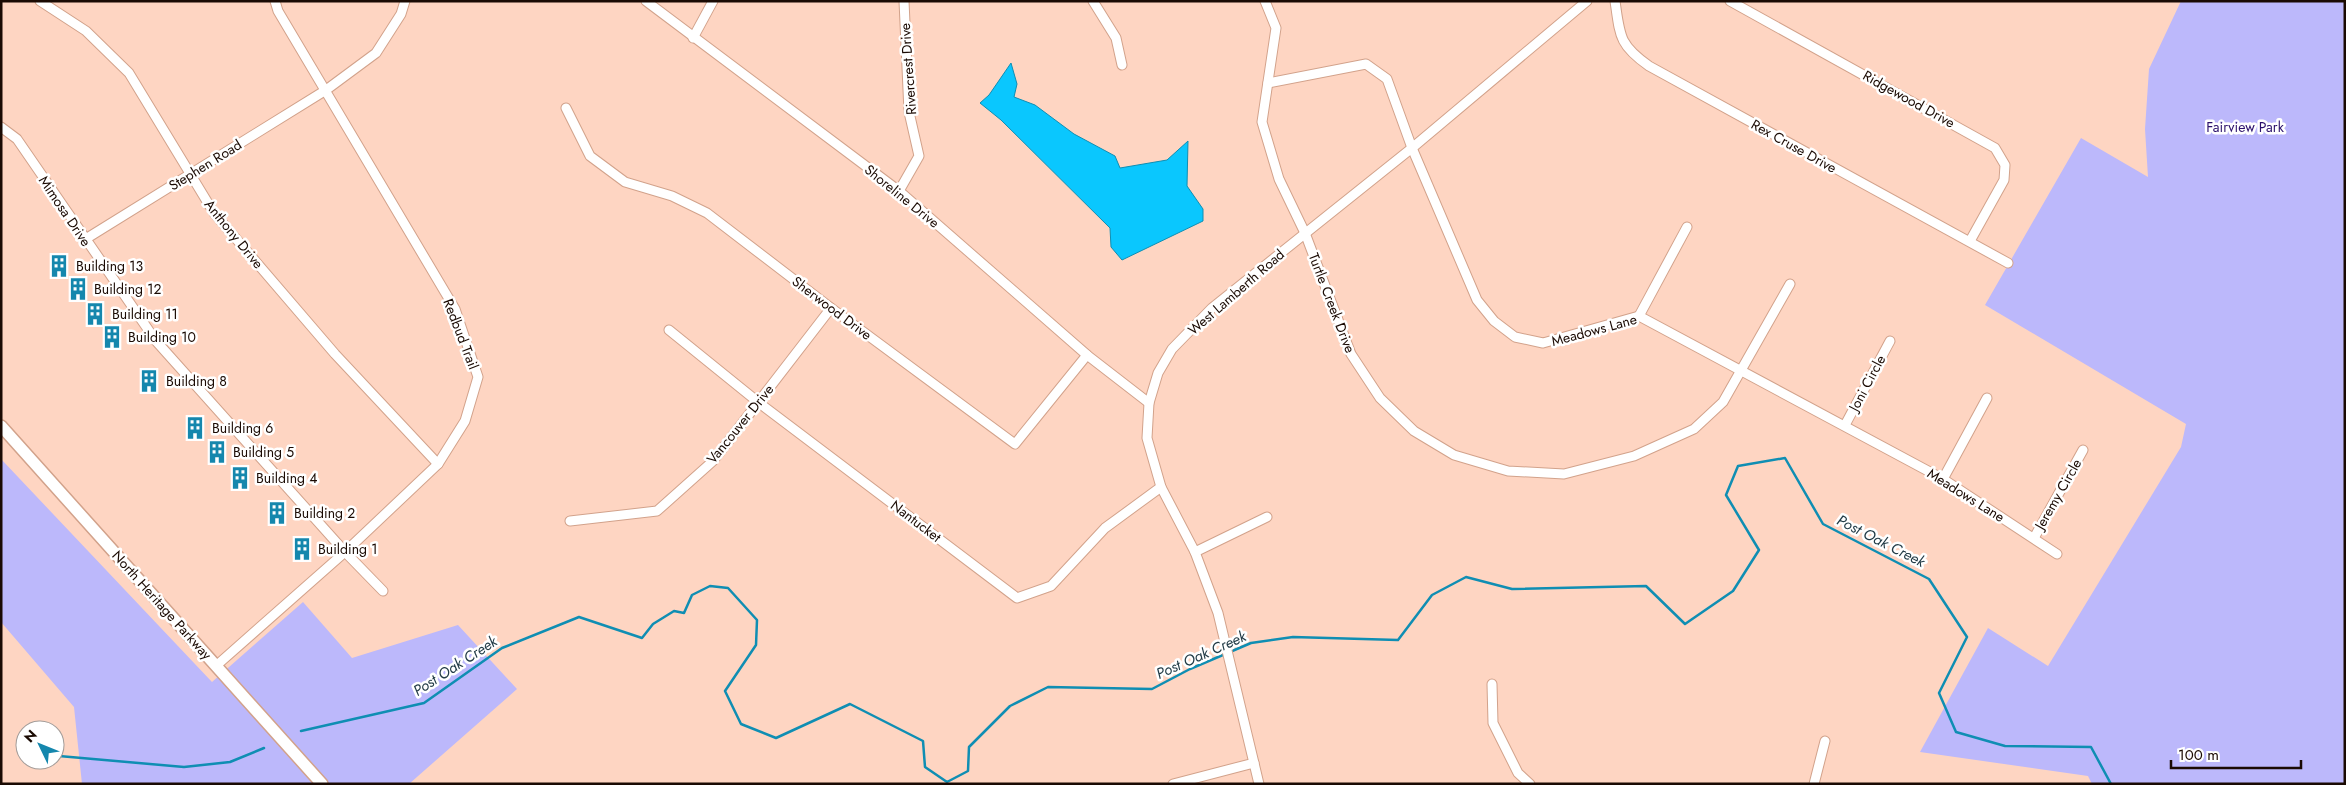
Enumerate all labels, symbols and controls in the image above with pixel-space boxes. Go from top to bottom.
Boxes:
street label: Rivercrest Drive [895,22,921,116]
street label: Ridgewood Drive [1859,65,1959,133]
street label: Rex Cruse Drive [1748,114,1840,178]
park label: Fairview Park [2206,117,2285,137]
street label: Stephen Road [165,135,245,195]
street label: Shoreline Drive [860,160,944,232]
street label: Mimosa Drive [34,172,96,250]
street label: Anthony Drive [200,195,268,273]
street label: West Lamberth Road [1183,244,1289,340]
street label: Turtle Creek Drive [1304,250,1360,356]
building icon: Building 13 [46,253,72,279]
place label: Building 13 [76,256,143,276]
street label: Sherwood Drive [788,271,876,345]
building icon: Building 12 [65,276,91,302]
place label: Building 12 [94,279,161,299]
street label: Redbud Trail [438,296,484,372]
building icon: Building 11 [82,301,108,327]
place label: Building 11 [112,304,178,324]
street label: Meadows Lane [1549,309,1639,351]
building icon: Building 10 [99,324,125,350]
place label: Building 10 [128,327,196,347]
street label: Joni Circle [1843,351,1890,416]
building icon: Building 8 [136,368,162,394]
place label: Building 8 [166,371,227,391]
street label: Vancouver Drive [702,380,778,468]
building icon: Building 6 [182,415,208,441]
place label: Building 6 [212,418,273,438]
building icon: Building 5 [204,439,230,465]
place label: Building 5 [233,442,294,462]
street label: Jeremy Circle [2029,455,2086,535]
street label: Meadows Lane [1924,463,2008,527]
building icon: Building 4 [227,465,253,491]
place label: Building 4 [256,468,317,488]
street label: Nantucket [886,495,946,547]
building icon: Building 2 [264,500,290,526]
place label: Building 2 [294,503,355,523]
water label: Post Oak Creek [1833,509,1929,573]
building icon: Building 1 [289,536,315,562]
place label: Building 1 [318,539,377,559]
street label: North Heritage Parkway [107,546,217,665]
water label: Post Oak Creek [1153,625,1250,685]
water label: Post Oak Creek [409,630,502,701]
north arrow [15,720,65,770]
text: N [19,725,42,747]
scale bar [2171,738,2301,770]
text: 100 m [2178,744,2219,766]

